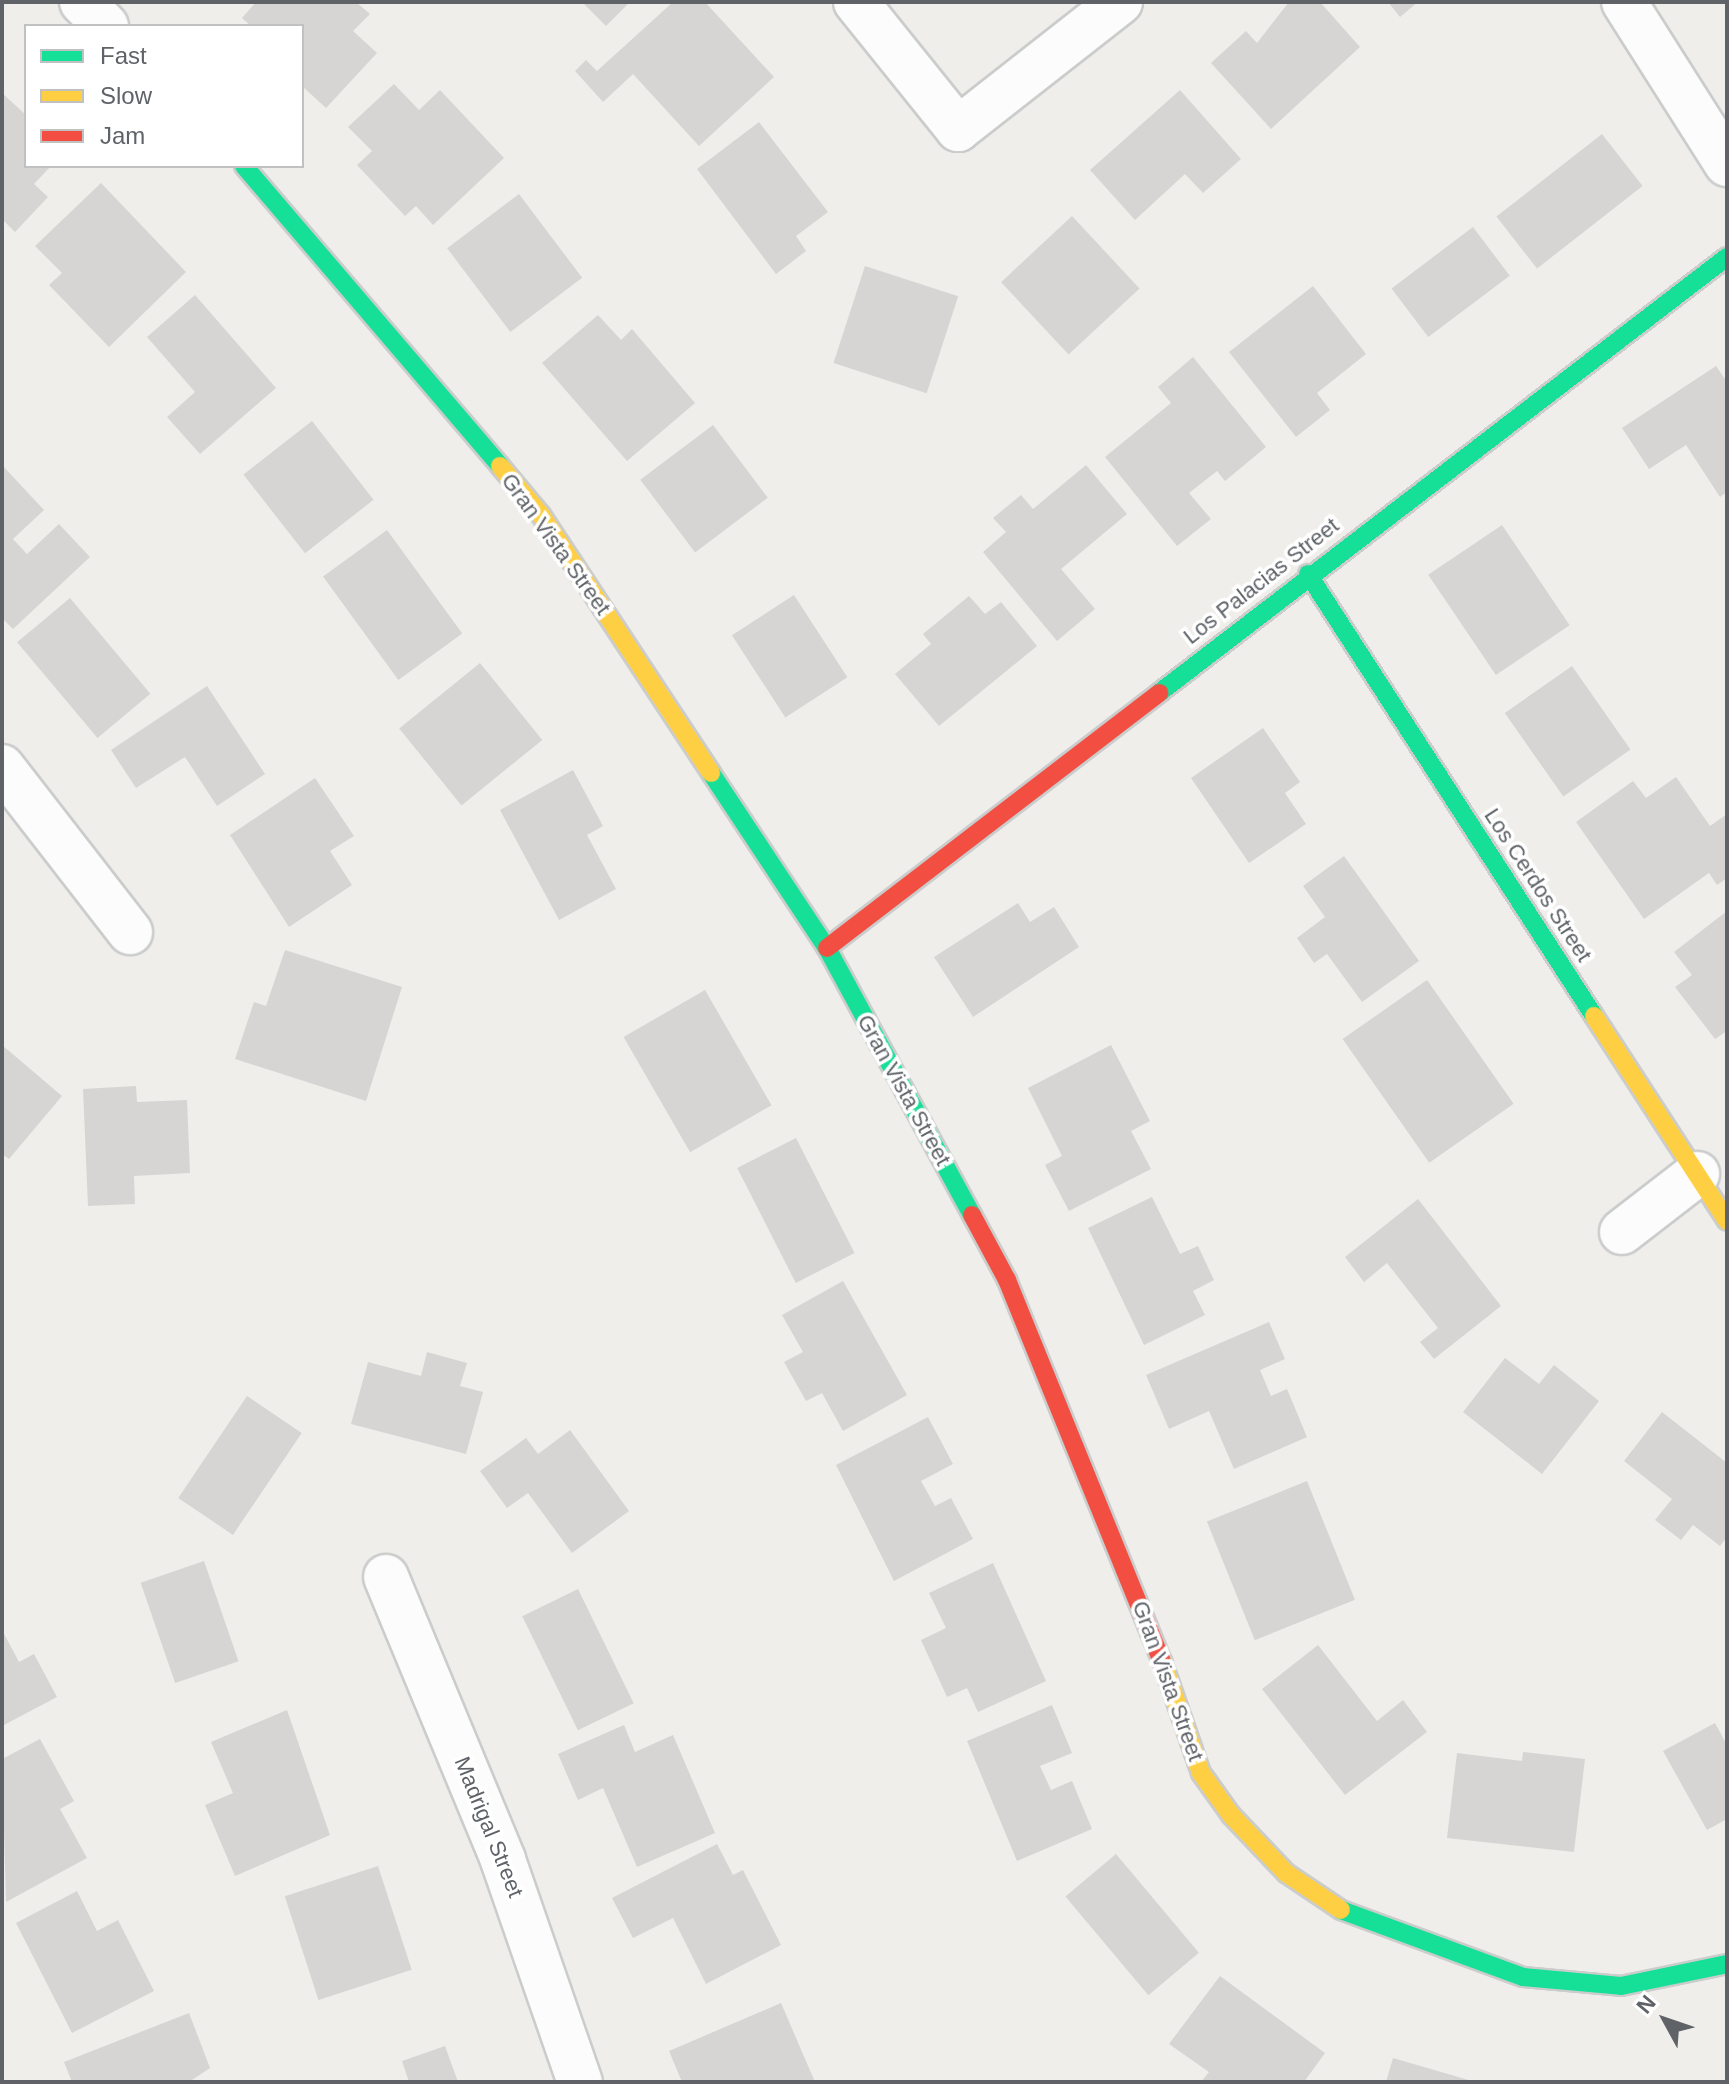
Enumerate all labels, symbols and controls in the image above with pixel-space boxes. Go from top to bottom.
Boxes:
legend [24,24,304,168]
text: Fast [100,42,147,69]
text: Slow [100,82,152,109]
text: Jam [100,122,145,149]
street label: Gran Vista Street [496,468,616,620]
street label: Los Palacias Street [1178,512,1344,650]
street label: Los Cerdos Street [1479,803,1597,967]
street label: Gran Vista Street [852,1010,956,1170]
street label: Gran Vista Street [1127,1597,1209,1765]
street label: Madrigal Street [449,1753,529,1901]
north arrow [1625,1980,1705,2060]
text: N [1632,1990,1661,2018]

